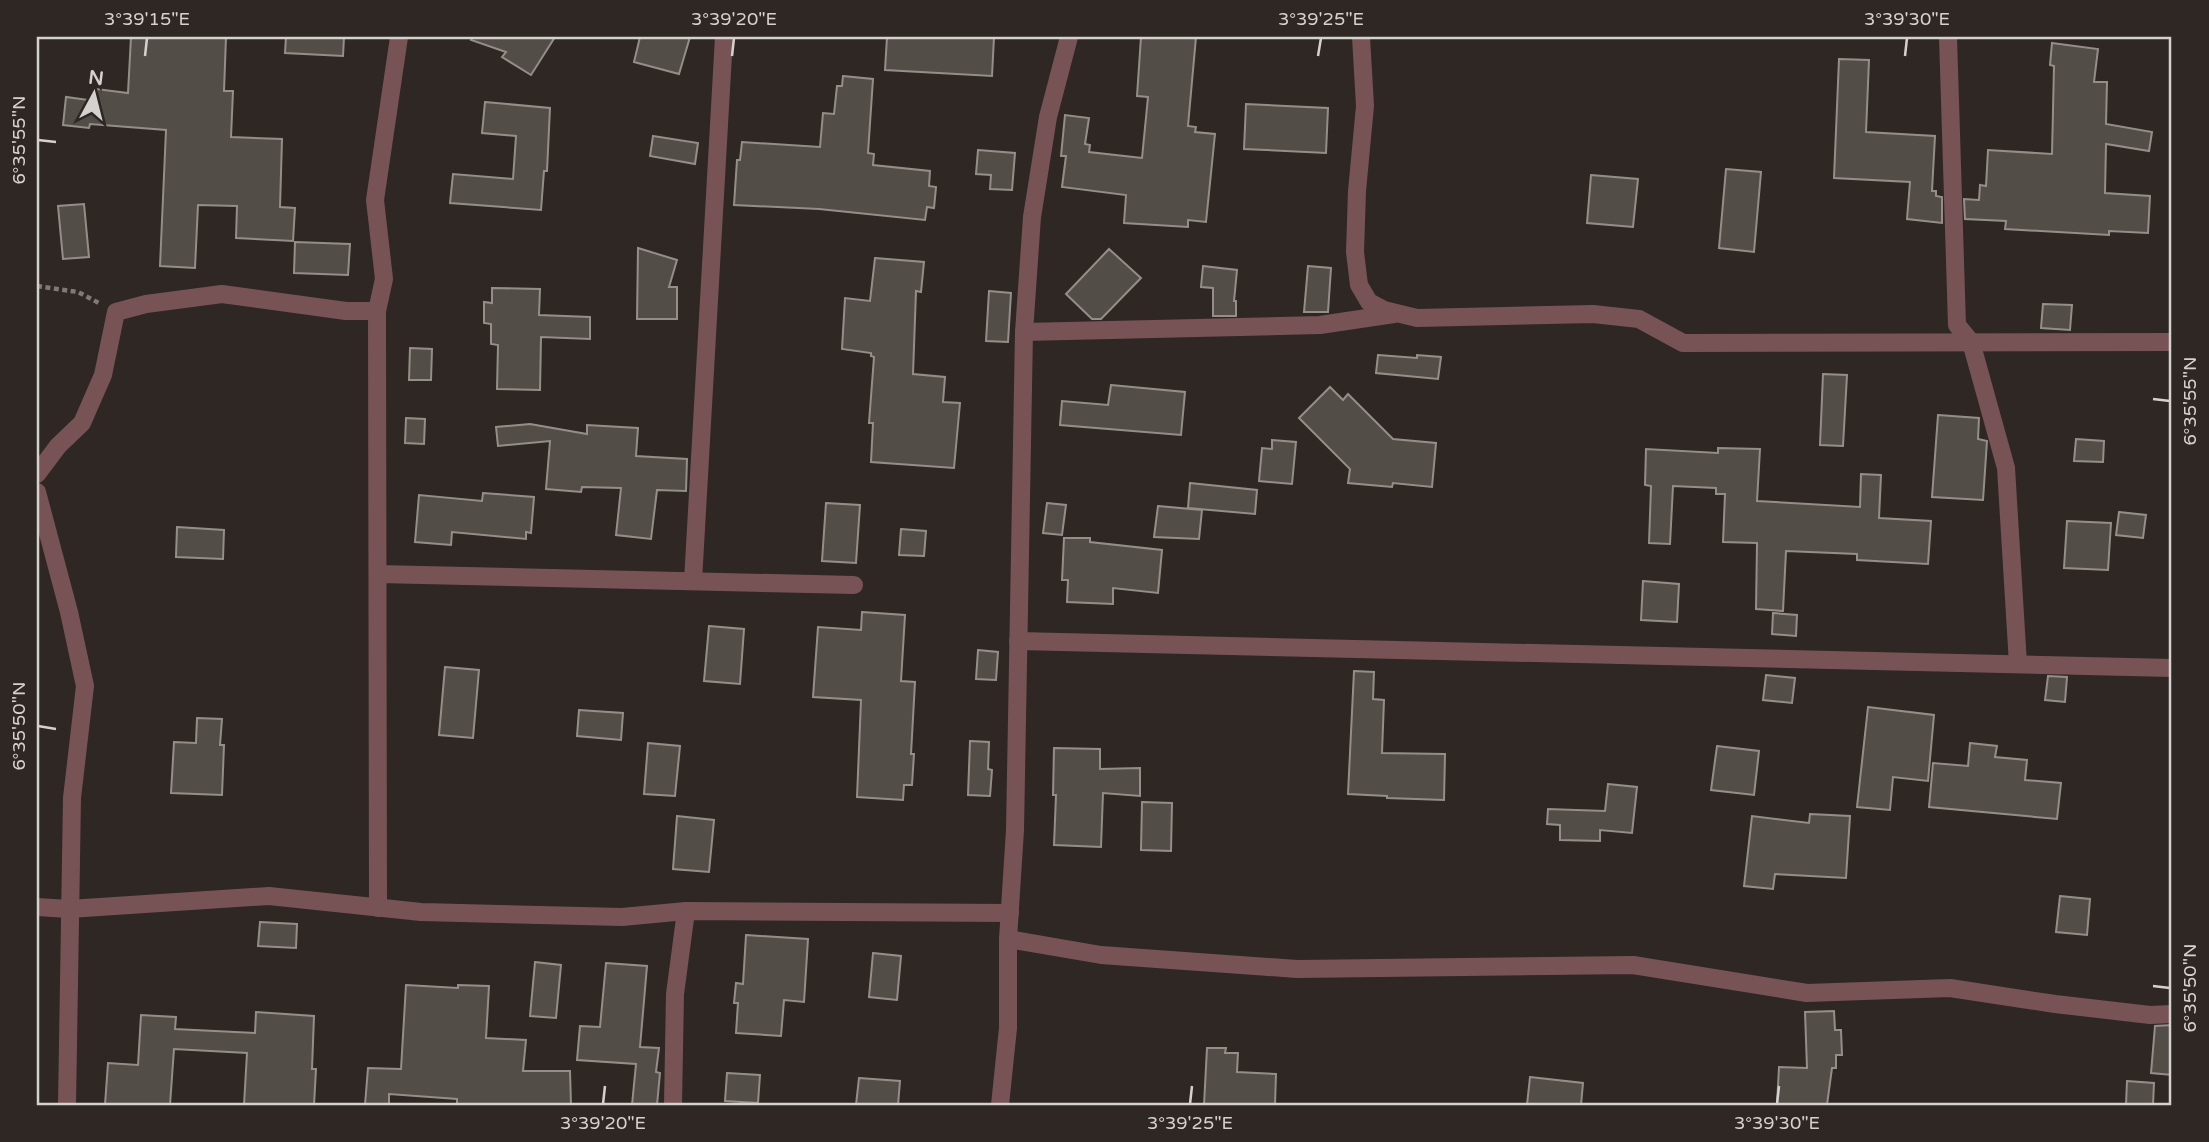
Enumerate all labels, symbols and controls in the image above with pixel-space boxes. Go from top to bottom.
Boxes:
text: 3°39'15"E [104,8,190,30]
text: 3°39'20"E [691,8,777,30]
text: 3°39'25"E [1278,8,1364,30]
text: 3°39'30"E [1864,8,1950,30]
north arrow [60,60,130,130]
text: N [87,66,105,90]
text: 6°35'55"N [8,96,30,185]
text: 6°35'55"N [2179,357,2201,446]
text: 6°35'50"N [8,682,30,771]
text: 6°35'50"N [2179,944,2201,1033]
text: 3°39'20"E [560,1112,646,1134]
text: 3°39'25"E [1147,1112,1233,1134]
text: 3°39'30"E [1734,1112,1820,1134]

